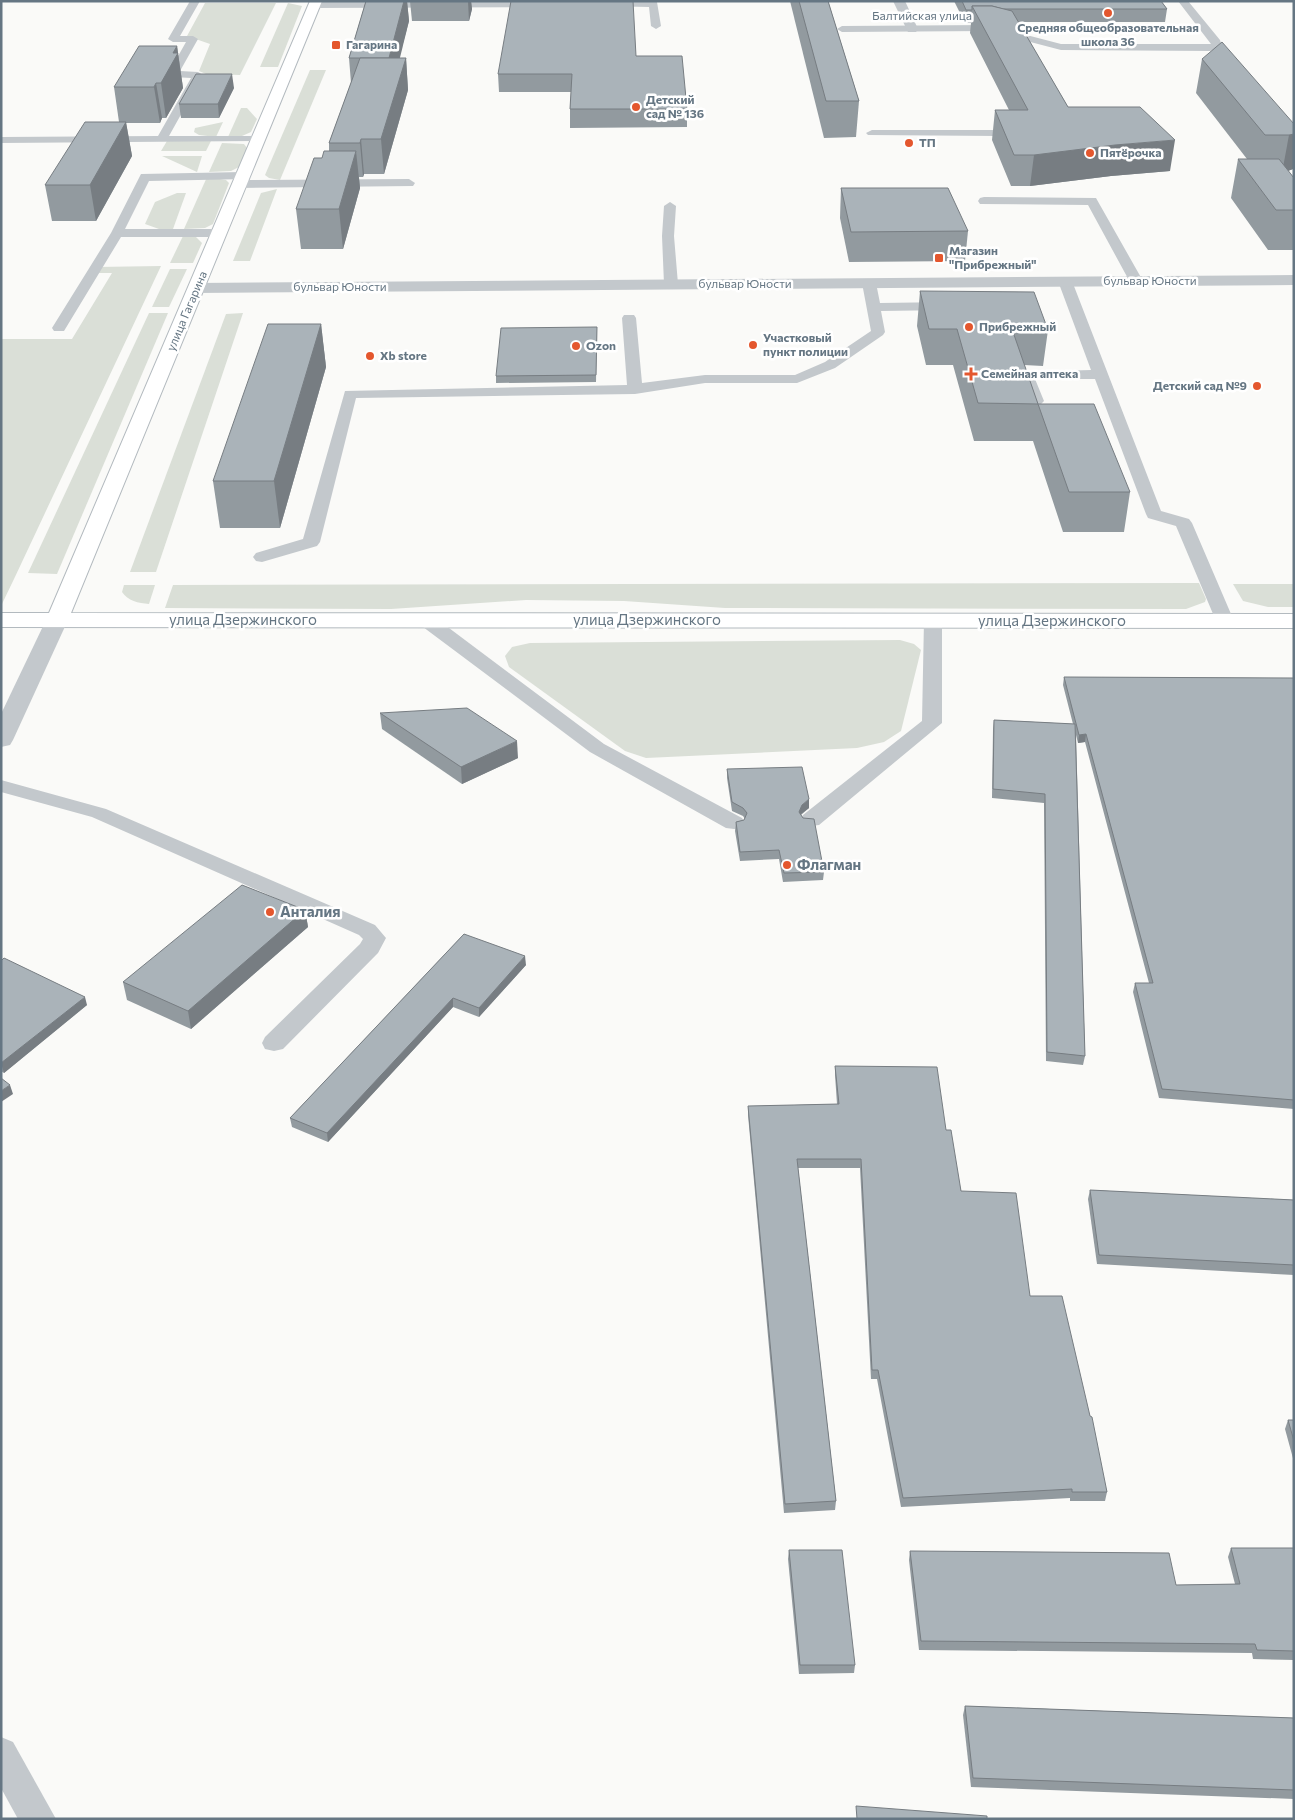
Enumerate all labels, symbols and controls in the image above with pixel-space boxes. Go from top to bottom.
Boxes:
marker: Средняя общеобразовательная школа 36 [1102,7,1114,19]
street label: Балтийская улица [872,8,972,22]
place label: Средняя общеобразовательная школа 36 [1017,20,1199,48]
place label: Гагарина [346,37,397,51]
marker: Гагарина [330,39,342,51]
place label: Детский сад № 136 [646,92,704,120]
marker: Детский сад № 136 [630,101,642,113]
place label: ТП [919,135,936,149]
marker: ТП [903,137,915,149]
place label: Пятёрочка [1100,145,1162,159]
marker: Пятёрочка [1084,147,1096,159]
place label: Магазин "Прибрежный" [949,243,1037,271]
marker: Магазин "Прибрежный" [933,252,945,264]
street label: улица Гагарина [163,269,209,353]
street label: бульвар Юности [1103,273,1197,287]
street label: бульвар Юности [698,276,792,290]
street label: бульвар Юности [293,279,387,293]
place label: Прибрежный [979,319,1056,333]
marker: Прибрежный [963,321,975,333]
place label: Участковый пункт полиции [763,330,848,358]
place label: Ozon [586,338,616,352]
marker: Участковый пункт полиции [747,339,759,351]
marker: Ozon [570,340,582,352]
place label: Xb store [380,348,427,362]
marker: Xb store [364,350,376,362]
place label: Семейная аптека [981,366,1078,380]
marker: Семейная аптека [965,368,977,380]
place label: Детский сад №9 [1153,378,1247,392]
marker: Детский сад №9 [1251,380,1263,392]
street label: улица Дзержинского [169,610,317,628]
street label: улица Дзержинского [573,610,721,628]
street label: улица Дзержинского [978,611,1126,629]
place label: Флагман [797,855,861,873]
marker: Флагман [781,859,793,871]
place label: Анталия [280,902,340,920]
marker: Анталия [264,906,276,918]

